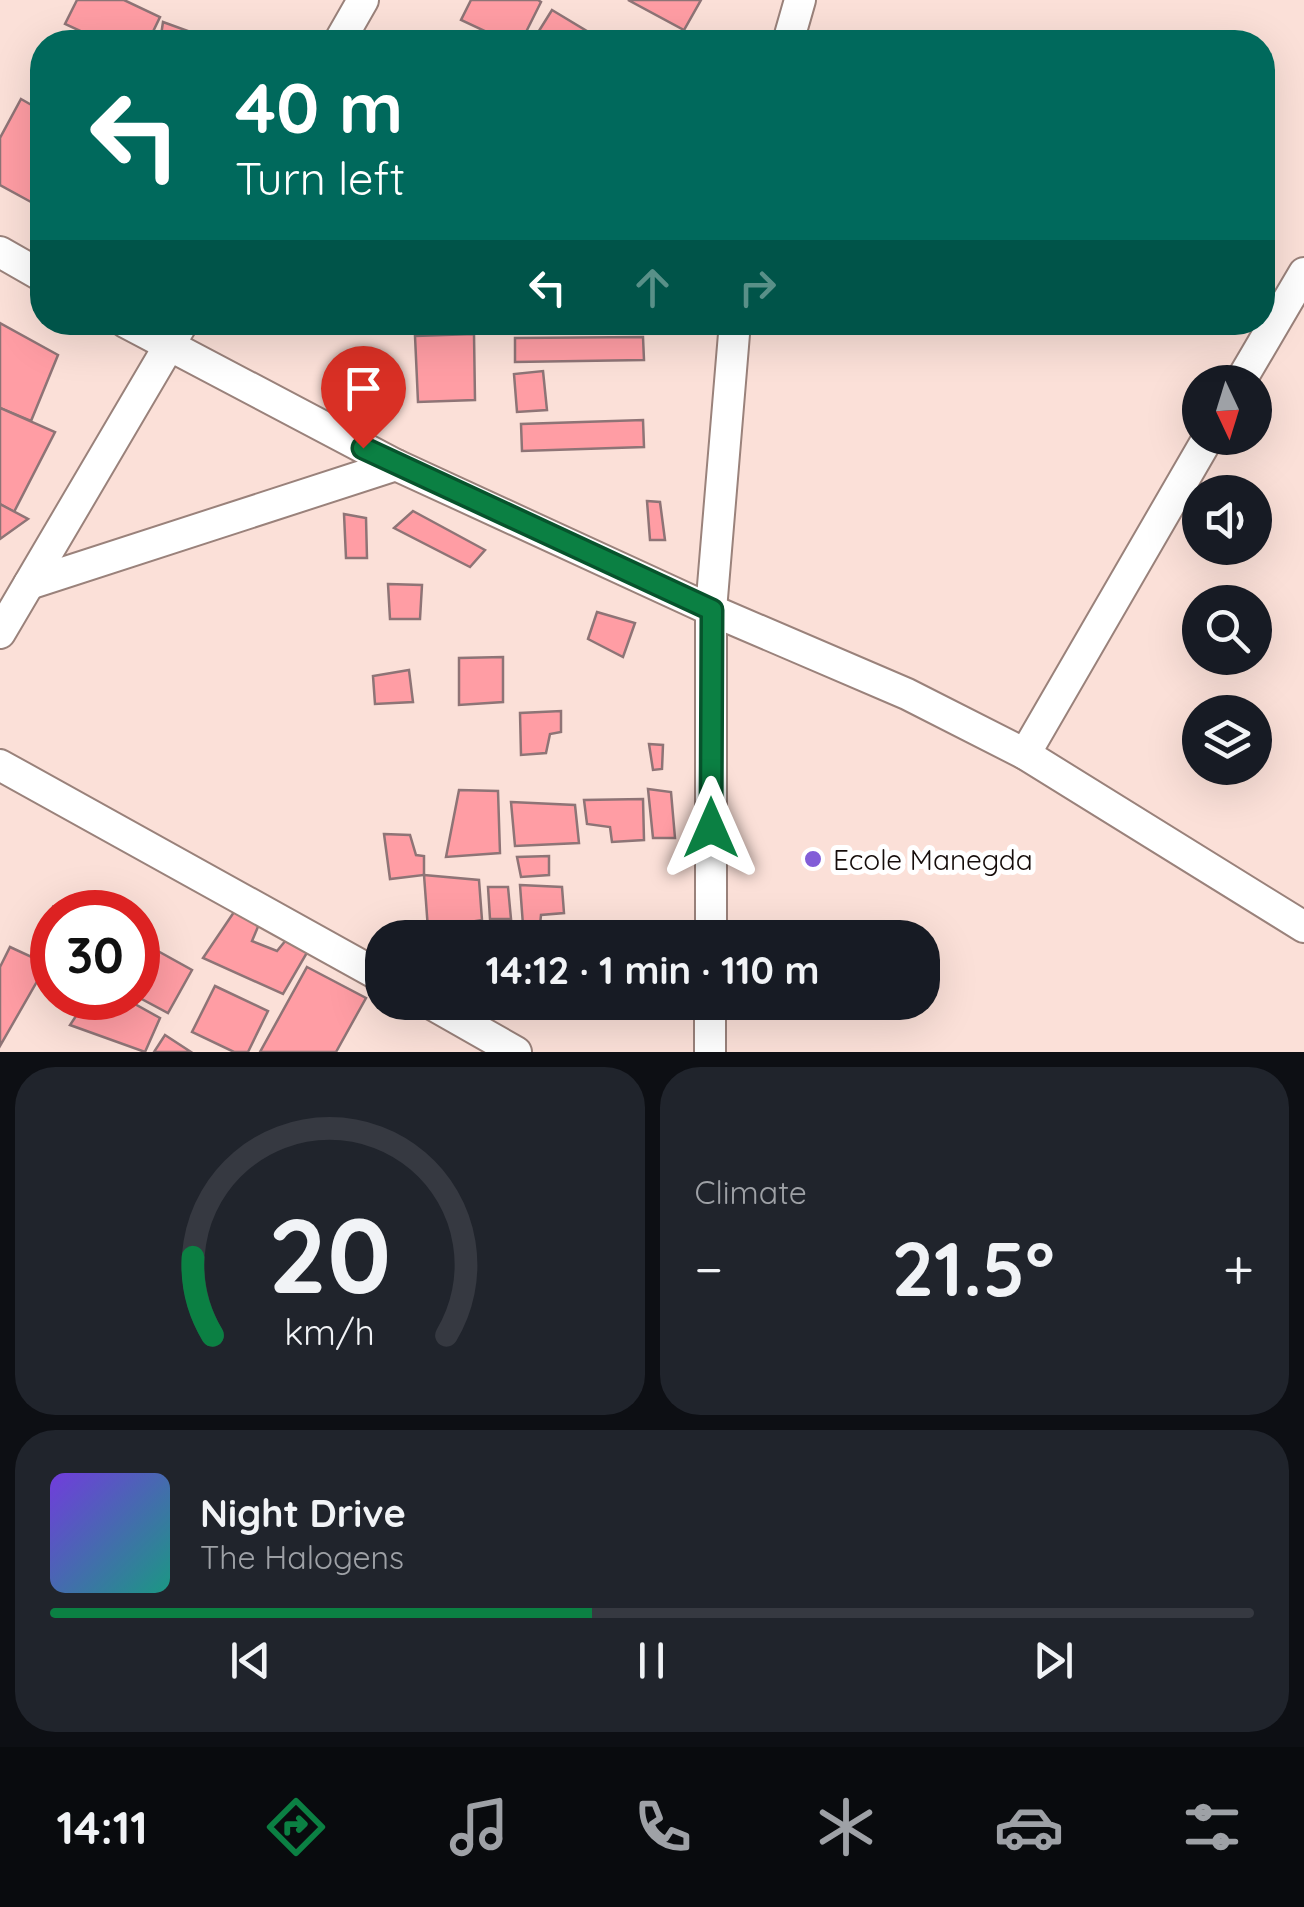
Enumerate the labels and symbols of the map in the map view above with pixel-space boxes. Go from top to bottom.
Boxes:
pin [321,346,406,449]
north arrow [1182,365,1272,455]
position arrow [659,776,763,880]
place label: Ecole Manegda [833,842,1033,877]
marker: Ecole Manegda [802,848,824,870]
speed limit sign: 30 [30,890,160,1020]

